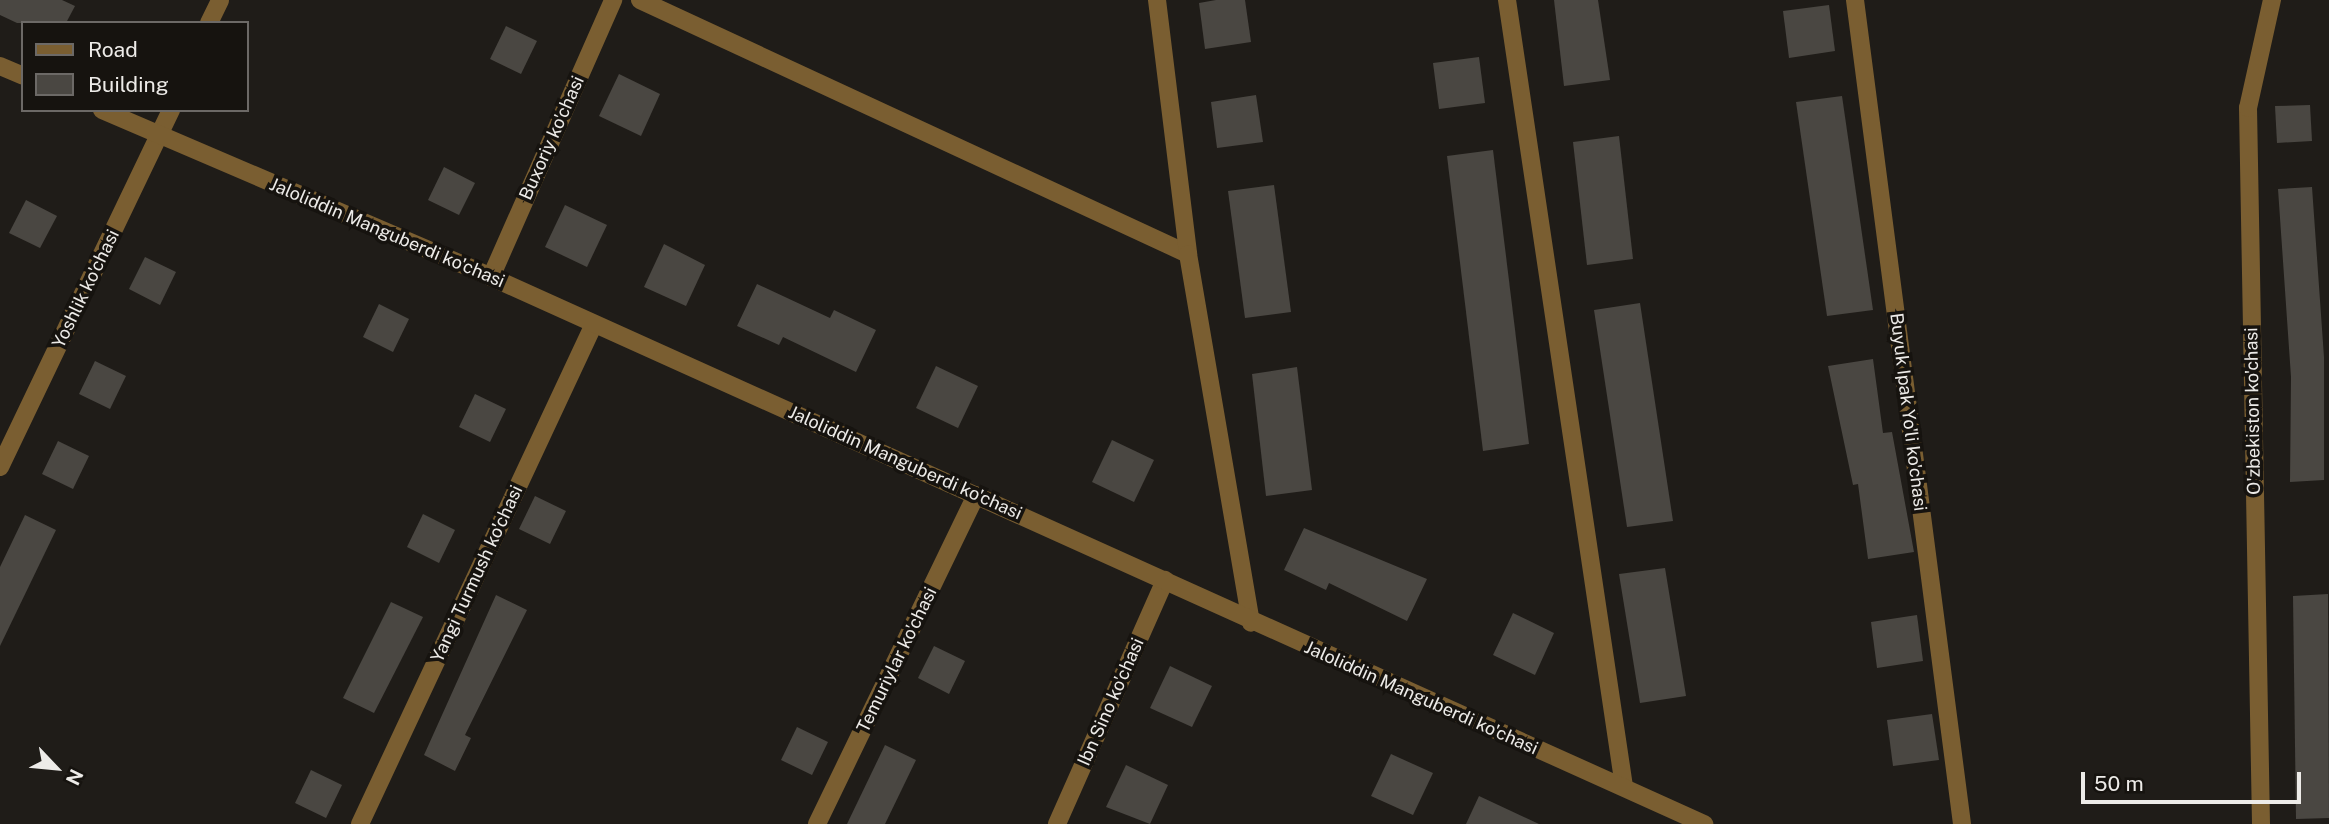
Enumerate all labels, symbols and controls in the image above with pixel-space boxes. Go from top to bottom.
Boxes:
legend [21,21,248,112]
text: Road [88,37,138,62]
text: Building [88,72,169,97]
street label: Buxoriy ko'chasi [515,73,589,203]
street label: Jaloliddin Manguberdi ko'chasi [266,174,508,292]
street label: Yoshlik ko'chasi [48,226,124,352]
street label: Buyuk Ipak Yo'li ko'chasi [1885,312,1931,512]
street label: O'zbekiston ko'chasi [2241,327,2265,495]
street label: Jaloliddin Manguberdi ko'chasi [785,402,1025,524]
street label: Yangi Turmush ko'chasi [426,482,528,666]
street label: Temuriylar ko'chasi [852,584,942,736]
street label: Ibn Sino ko'chasi [1073,635,1149,769]
street label: Jaloliddin Manguberdi ko'chasi [1301,637,1541,759]
north arrow [21,733,91,803]
scale bar [2084,758,2304,802]
text: N [62,766,88,789]
text: 50 m [2094,771,2144,796]

